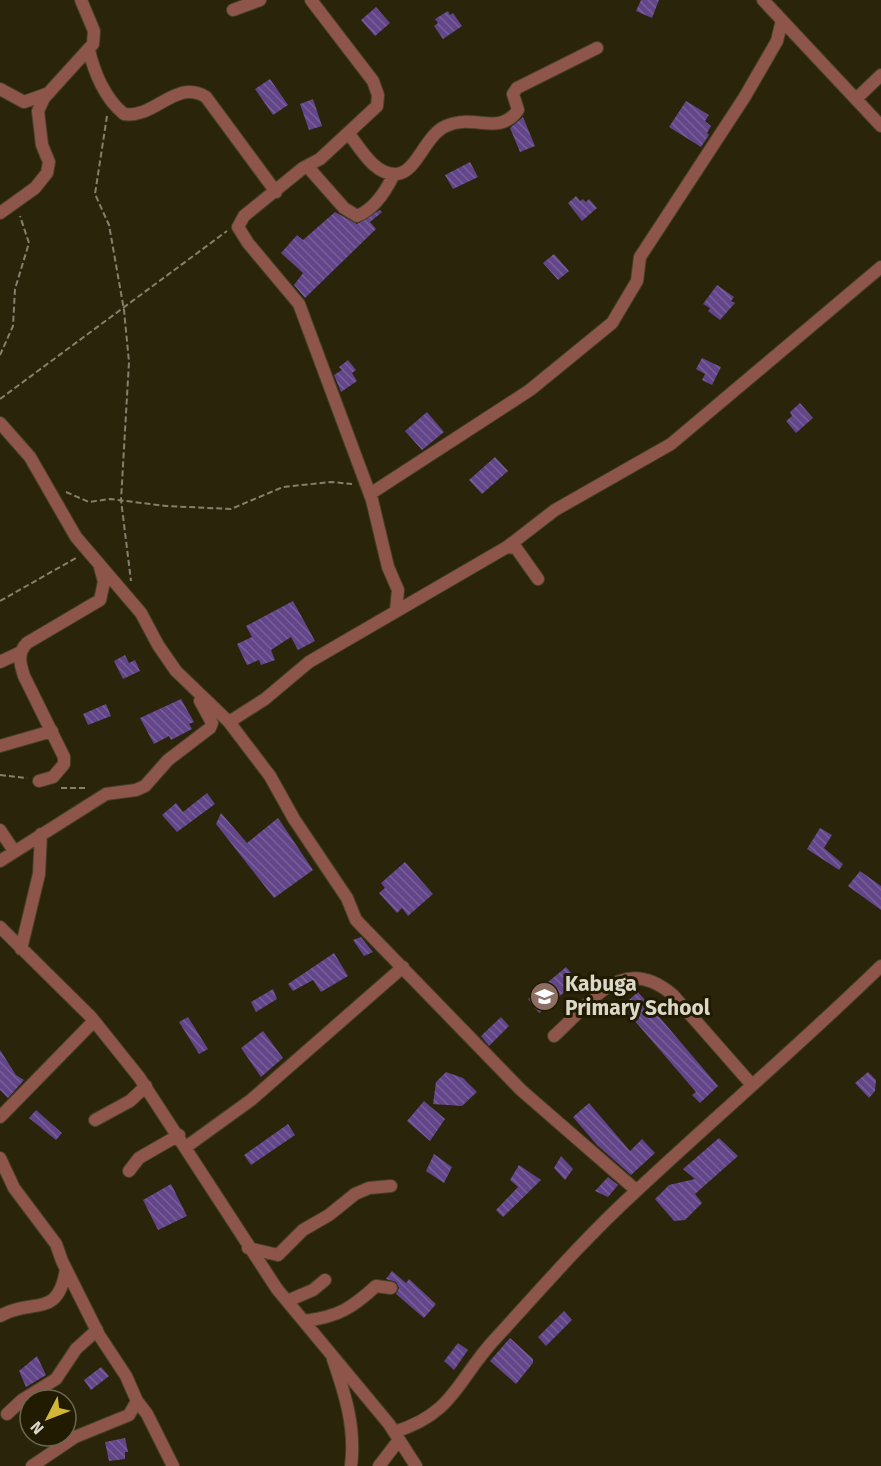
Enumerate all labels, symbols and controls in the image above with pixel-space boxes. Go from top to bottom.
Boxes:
place label: Kabuga Primary School [565,971,711,1021]
school or university icon: Kabuga Primary School [528,980,560,1012]
north arrow [18,1388,78,1448]
text: N [27,1417,48,1438]

